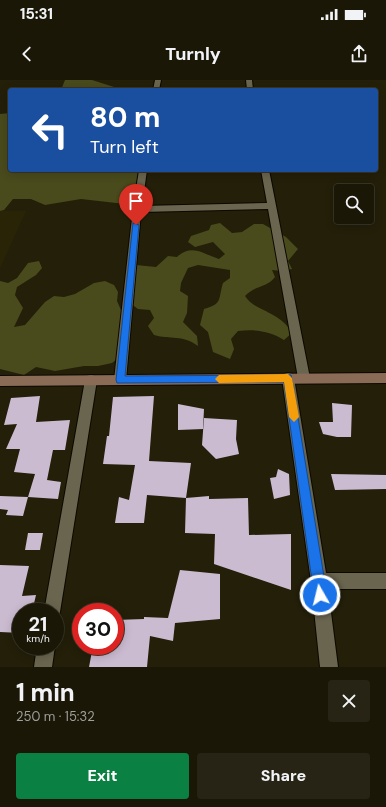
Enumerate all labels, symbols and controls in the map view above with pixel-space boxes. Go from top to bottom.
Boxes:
text: 15:31 [20,4,53,24]
text: Turnly [165,42,221,66]
icon: back [16,43,38,65]
icon: share [348,43,370,65]
text: 80 m [90,99,160,136]
icon: left [24,104,76,156]
text: Turn left [90,135,159,159]
pin [119,184,153,225]
map controls [334,184,374,224]
button: search [334,184,374,224]
icon: arrive [125,190,147,212]
position arrow [299,574,341,616]
speed limit sign: 30 [72,603,124,655]
text: 21 [29,611,47,637]
text: km/h [26,632,50,645]
text: 1 min [16,677,75,708]
button: close [328,680,370,722]
text: 250 m · 15:32 [16,708,95,725]
button: Exit [16,753,189,799]
button: Share [197,753,370,799]

